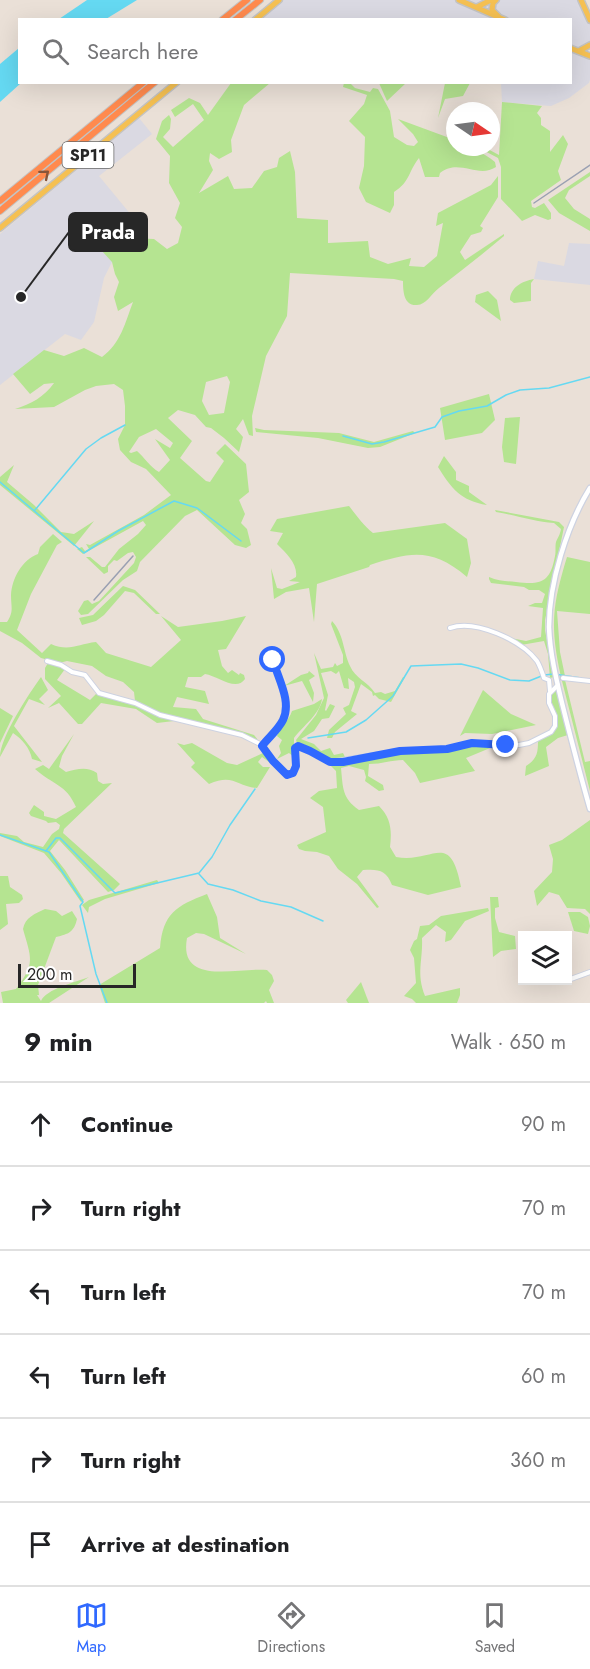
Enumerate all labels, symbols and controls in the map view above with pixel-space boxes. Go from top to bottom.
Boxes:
search box [18,18,572,84]
icon: search [39,35,72,68]
text: Search here [87,35,198,67]
north arrow [446,102,500,156]
road number: SP11 [62,142,113,168]
one-way arrow [38,170,49,181]
callout: Prada [69,213,147,251]
text: Prada [81,218,135,247]
route start [259,646,285,672]
route end [492,731,518,757]
map controls [518,931,572,985]
button: layers [518,931,572,985]
scale bar [18,961,136,989]
text: 200 m [27,963,73,986]
text: 9 min [24,1023,93,1061]
text: Walk · 650 m [451,1028,566,1057]
icon: ahead [24,1108,57,1141]
text: Continue [81,1108,173,1140]
text: 90 m [521,1110,566,1139]
icon: right [24,1192,57,1225]
text: Turn right [81,1192,181,1224]
text: 70 m [522,1194,566,1223]
icon: left [24,1276,57,1309]
text: Turn left [81,1276,166,1308]
text: 70 m [522,1278,566,1307]
icon: left [24,1360,57,1393]
text: Turn left [81,1360,166,1392]
text: 60 m [521,1362,566,1391]
icon: right [24,1444,57,1477]
text: Turn right [81,1444,181,1476]
text: 360 m [510,1446,566,1475]
icon: arrive [24,1528,57,1561]
text: Arrive at destination [81,1528,290,1560]
tab: Map [75,1599,108,1658]
tab: Directions [257,1599,325,1658]
tab: Saved [475,1599,515,1658]

